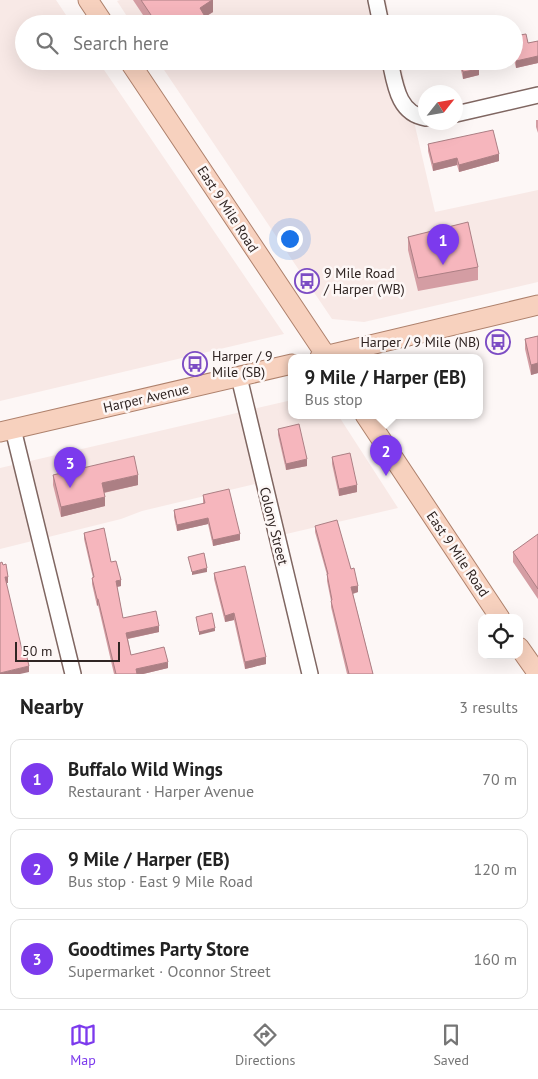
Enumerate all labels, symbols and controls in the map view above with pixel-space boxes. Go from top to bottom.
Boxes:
search box [15,15,523,70]
icon: search [33,29,61,57]
text: Search here [73,31,169,55]
north arrow [418,85,463,130]
street label: East 9 Mile Road [193,162,263,256]
pin: 1 [427,224,459,265]
your location [277,226,303,252]
place label: 9 Mile Road / Harper (WB) [323,264,405,298]
bus stop icon: 9 Mile Road / Harper (WB) [294,268,320,294]
bus stop icon: Harper / 9 Mile (NB) [485,329,511,355]
place label: Harper / 9 Mile (NB) [360,333,480,351]
place label: Harper / 9 Mile (SB) [212,347,273,381]
bus stop icon: Harper / 9 Mile (SB) [182,351,208,377]
popup [288,354,483,419]
text: 9 Mile / Harper (EB) [305,365,466,389]
street label: Harper Avenue [101,379,191,417]
text: Bus stop [305,389,363,409]
pin: 2 [370,435,402,476]
pin: 3 [54,447,86,488]
street label: Colony Street [256,485,292,567]
street label: East 9 Mile Road [423,508,493,600]
map controls [478,614,523,659]
button: locate [478,614,523,659]
scale bar [15,639,120,662]
text: 50 m [22,642,52,660]
text: Nearby [20,693,83,720]
text: 3 results [459,697,518,717]
text: Buffalo Wild Wings [68,757,223,781]
text: 1 [32,769,42,789]
text: 70 m [482,769,517,789]
text: Restaurant · Harper Avenue [68,781,254,801]
text: 9 Mile / Harper (EB) [68,847,230,871]
text: 2 [32,859,42,879]
text: 120 m [474,859,517,879]
text: Bus stop · East 9 Mile Road [68,871,253,891]
text: Goodtimes Party Store [68,937,249,961]
text: 3 [32,949,42,969]
text: 160 m [474,949,517,969]
text: Supermarket · Oconnor Street [68,961,271,981]
tab: Map [69,1021,97,1069]
tab: Directions [235,1021,295,1069]
tab: Saved [433,1021,469,1069]

